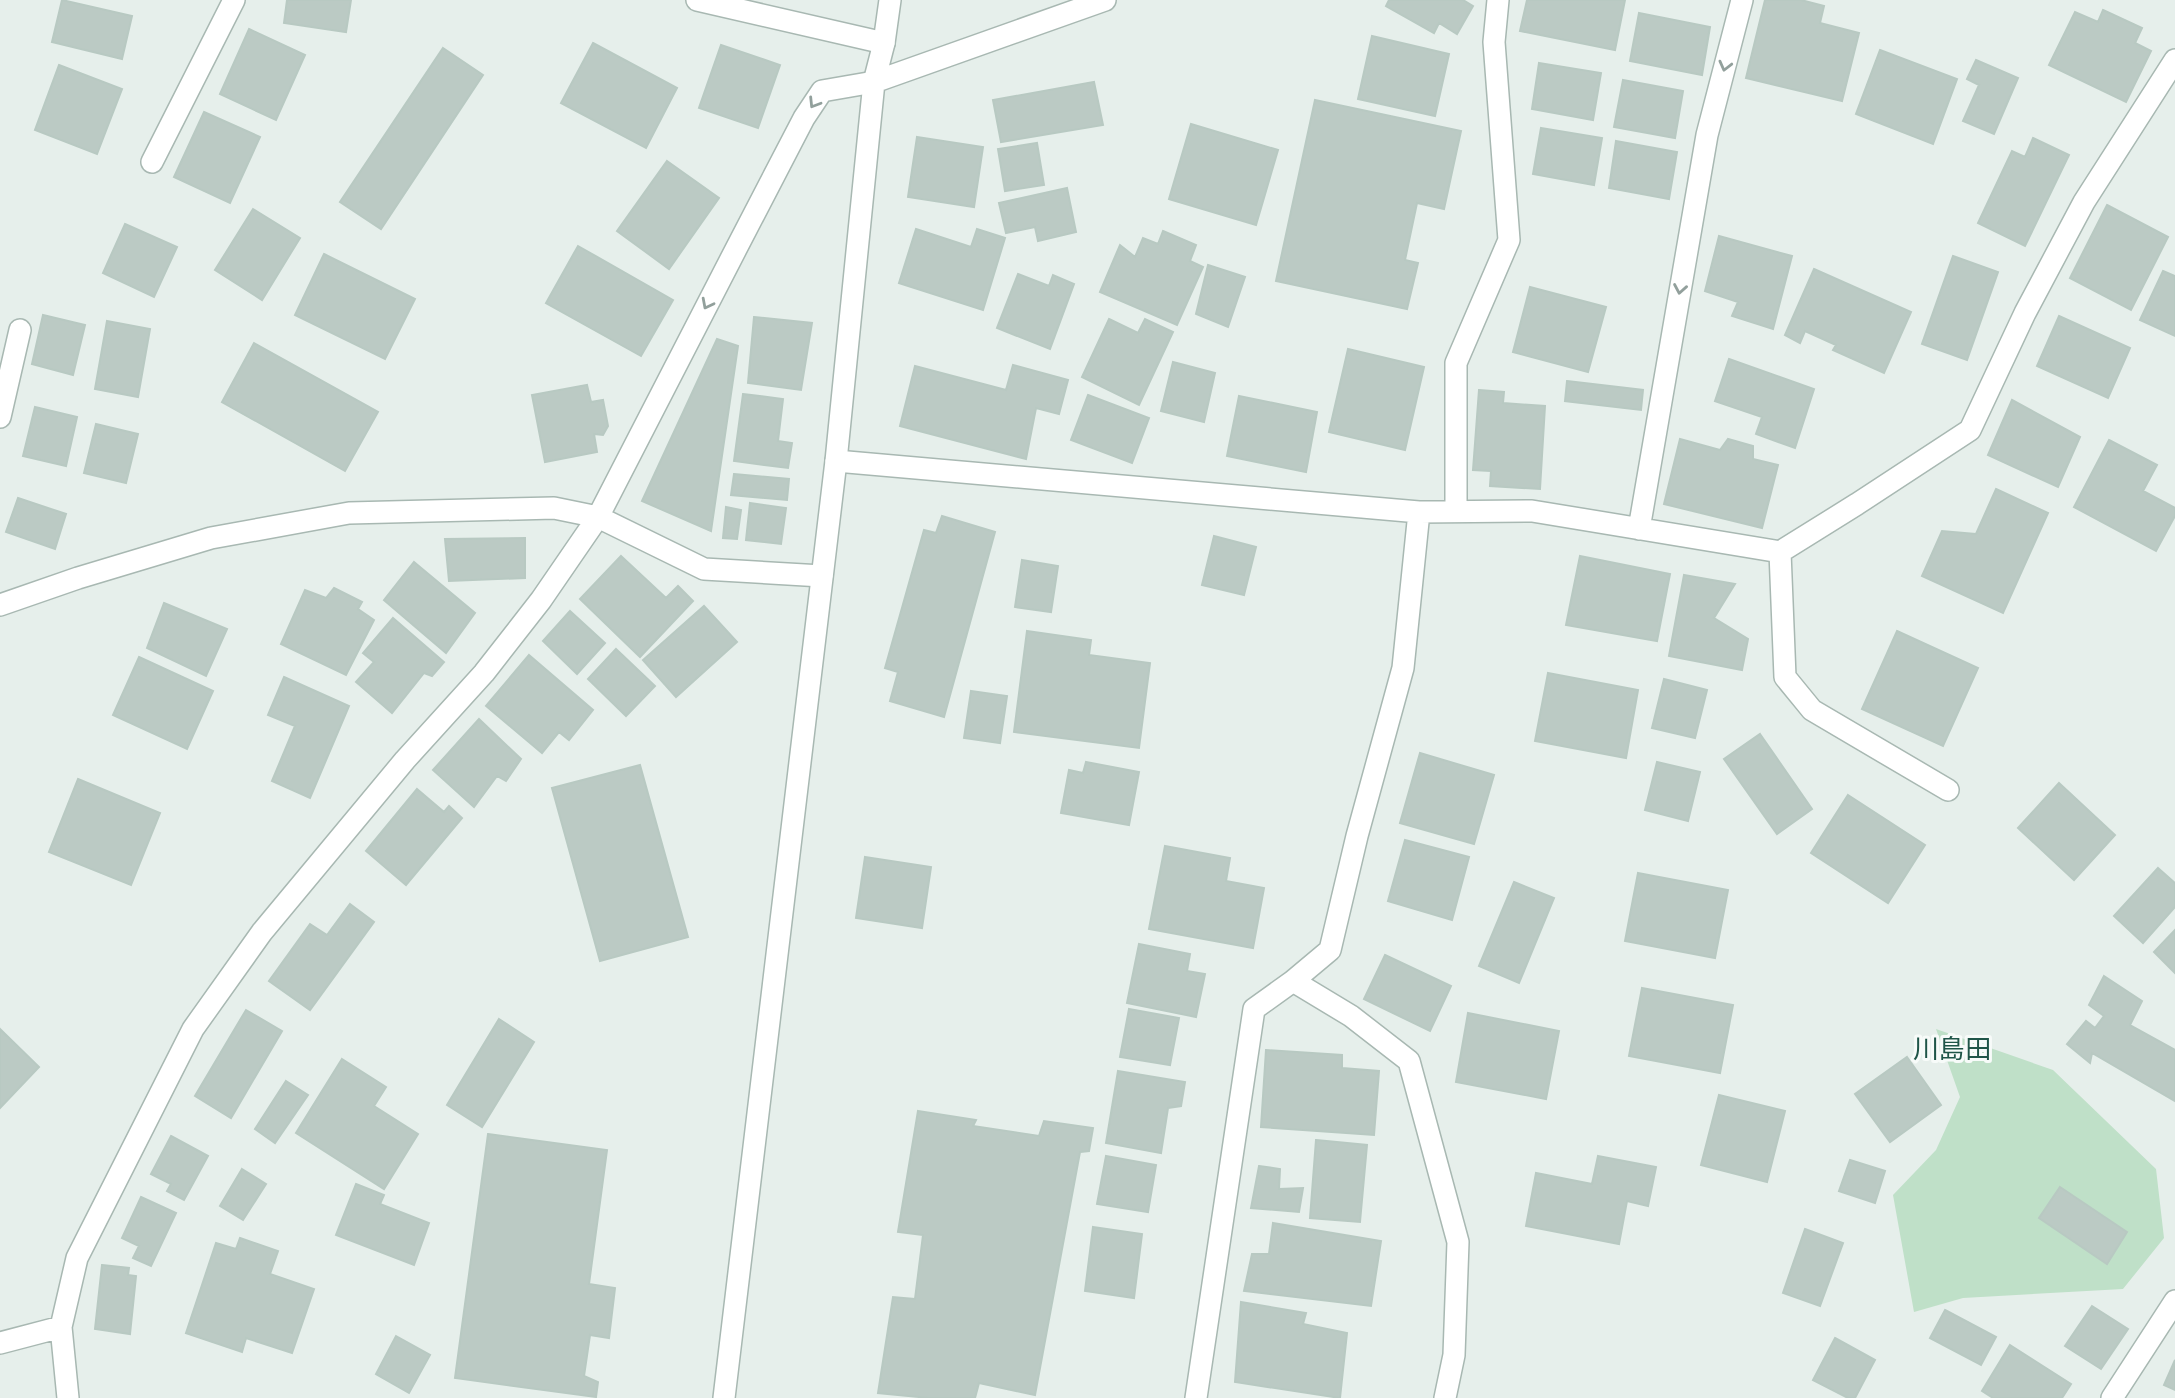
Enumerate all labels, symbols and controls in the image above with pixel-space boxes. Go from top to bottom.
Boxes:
one-way arrow [1719,60,1733,72]
one-way arrow [809,96,822,109]
one-way arrow [1673,283,1688,295]
one-way arrow [702,297,716,309]
district label: 川島田 [1913,1034,1991,1065]

